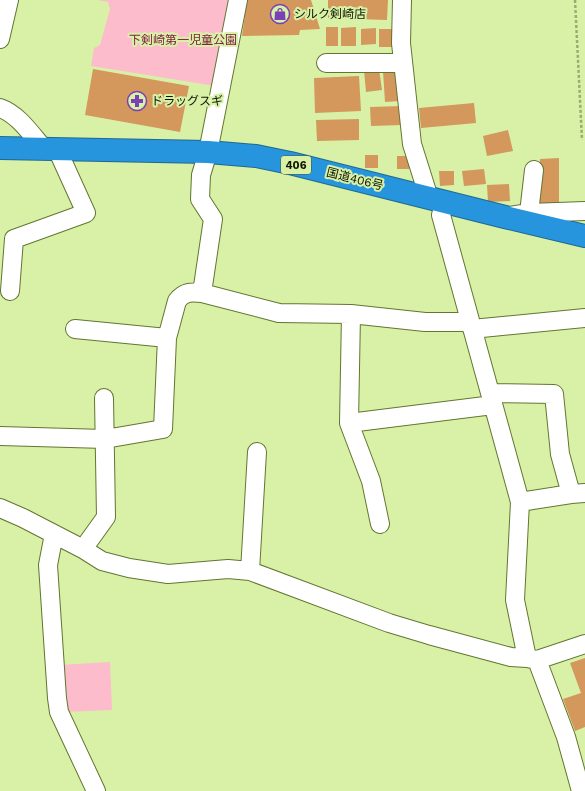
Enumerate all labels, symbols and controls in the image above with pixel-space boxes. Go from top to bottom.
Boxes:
shop icon: シルク剣崎店 [269,3,291,25]
place label: シルク剣崎店 [294,7,366,21]
park label: 下剣崎第一児童公園 [129,33,237,47]
pharmacy icon: ドラッグスギ [126,90,148,112]
place label: ドラッグスギ [151,94,223,108]
road number: 406 [281,156,311,174]
street label: 国道406号 [325,165,385,193]

